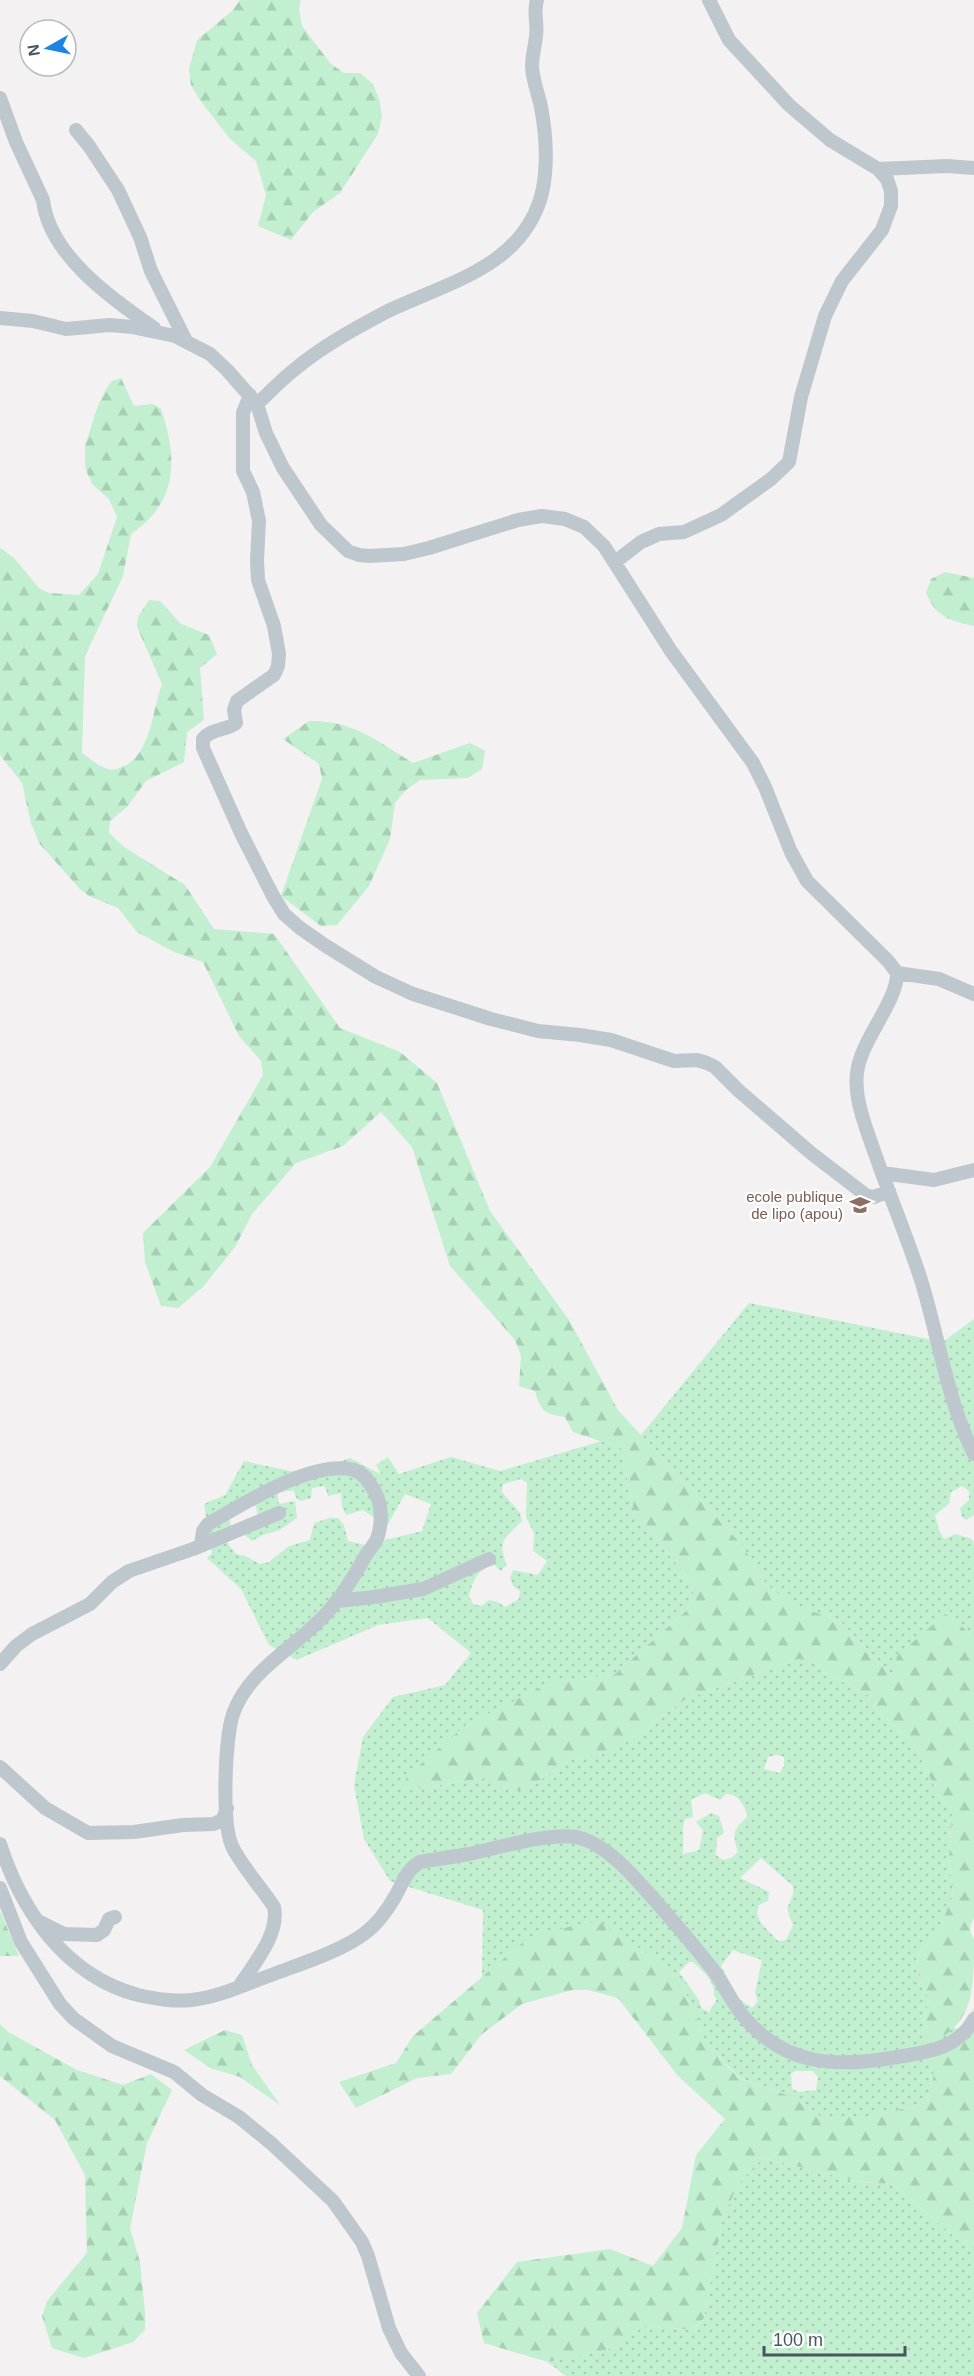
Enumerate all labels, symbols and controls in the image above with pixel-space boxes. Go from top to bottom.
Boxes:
north arrow [18,18,78,78]
text: N [24,43,43,57]
place label: ecole publique de lipo (apou) [746,1188,843,1222]
school or university icon: ecole publique de lipo (apou) [848,1193,872,1217]
scale bar [764,2319,905,2357]
text: 100 m [773,2330,823,2350]

